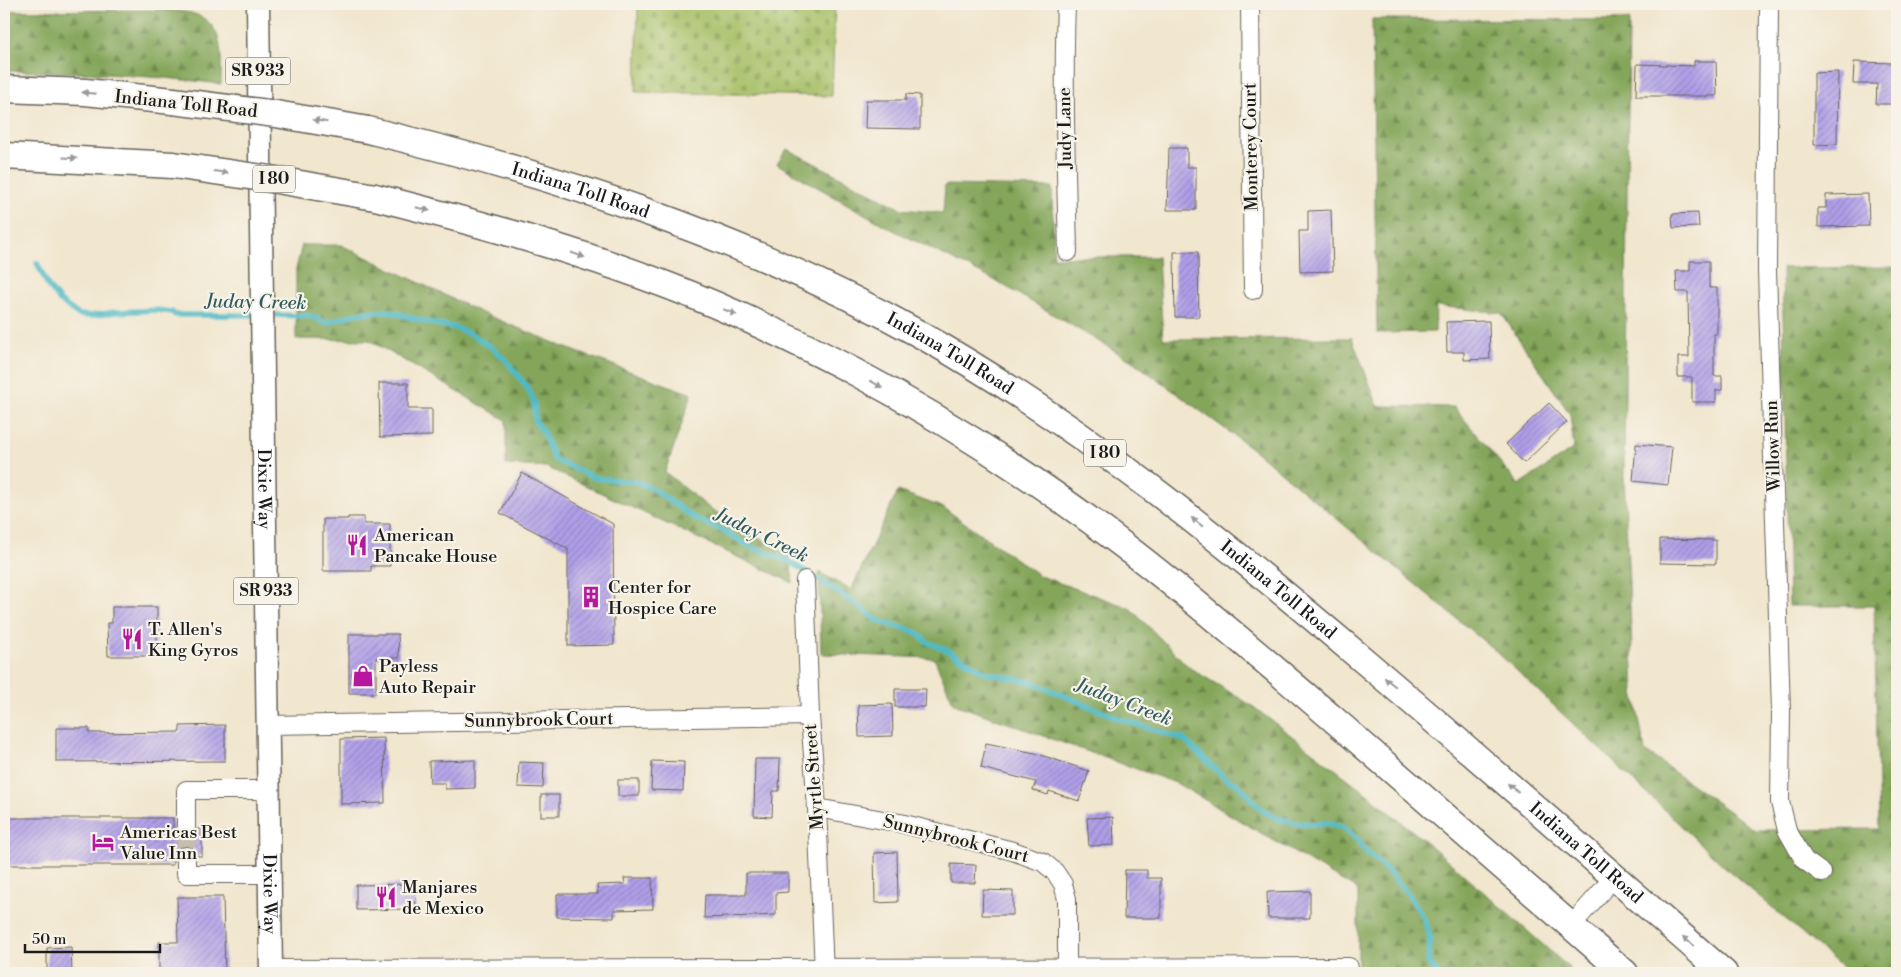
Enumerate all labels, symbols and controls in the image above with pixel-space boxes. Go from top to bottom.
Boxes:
road number: SR 933 [226,58,290,84]
street label: Monterey Court [1238,82,1264,211]
street label: Indiana Toll Road [113,85,259,123]
street label: Judy Lane [1053,87,1077,170]
one-way arrow [81,89,97,97]
one-way arrow [312,117,328,125]
one-way arrow [62,155,78,163]
street label: Indiana Toll Road [509,157,653,224]
road number: I 80 [253,165,295,192]
one-way arrow [213,168,229,176]
one-way arrow [415,205,430,213]
one-way arrow [571,252,586,259]
water label: Juday Creek [203,289,307,315]
street label: Indiana Toll Road [883,307,1019,400]
one-way arrow [723,309,737,317]
one-way arrow [869,380,882,389]
street label: Willow Run [1760,400,1786,493]
road number: I 80 [1084,439,1126,466]
street label: Dixie Way [252,448,277,530]
water label: Juday Creek [710,501,813,568]
one-way arrow [1191,517,1204,528]
place label: American Pancake House [373,524,497,568]
restaurant icon: American Pancake House [344,532,370,558]
street label: Indiana Toll Road [1216,535,1342,644]
place label: Center for Hospice Care [608,576,717,620]
road number: SR 933 [234,578,298,604]
building icon: Center for Hospice Care [578,584,604,610]
place label: T. Allen's King Gyros [148,618,239,662]
restaurant icon: T. Allen's King Gyros [119,626,145,652]
place label: Payless Auto Repair [378,655,476,699]
shop icon: Payless Auto Repair [350,663,376,689]
water label: Juday Creek [1071,672,1175,731]
one-way arrow [1384,676,1396,688]
street label: Sunnybrook Court [464,707,614,733]
street label: Myrtle Street [799,722,829,831]
one-way arrow [1506,783,1519,794]
street label: Indiana Toll Road [1525,797,1649,909]
street label: Sunnybrook Court [881,810,1032,868]
place label: Americas Best Value Inn [119,821,238,865]
hotel icon: Americas Best Value Inn [90,829,116,855]
street label: Dixie Way [258,853,282,935]
place label: Manjares de Mexico [402,876,484,920]
restaurant icon: Manjares de Mexico [373,884,399,910]
scale bar [25,922,160,954]
text: 50 m [32,930,66,949]
one-way arrow [1682,935,1694,947]

